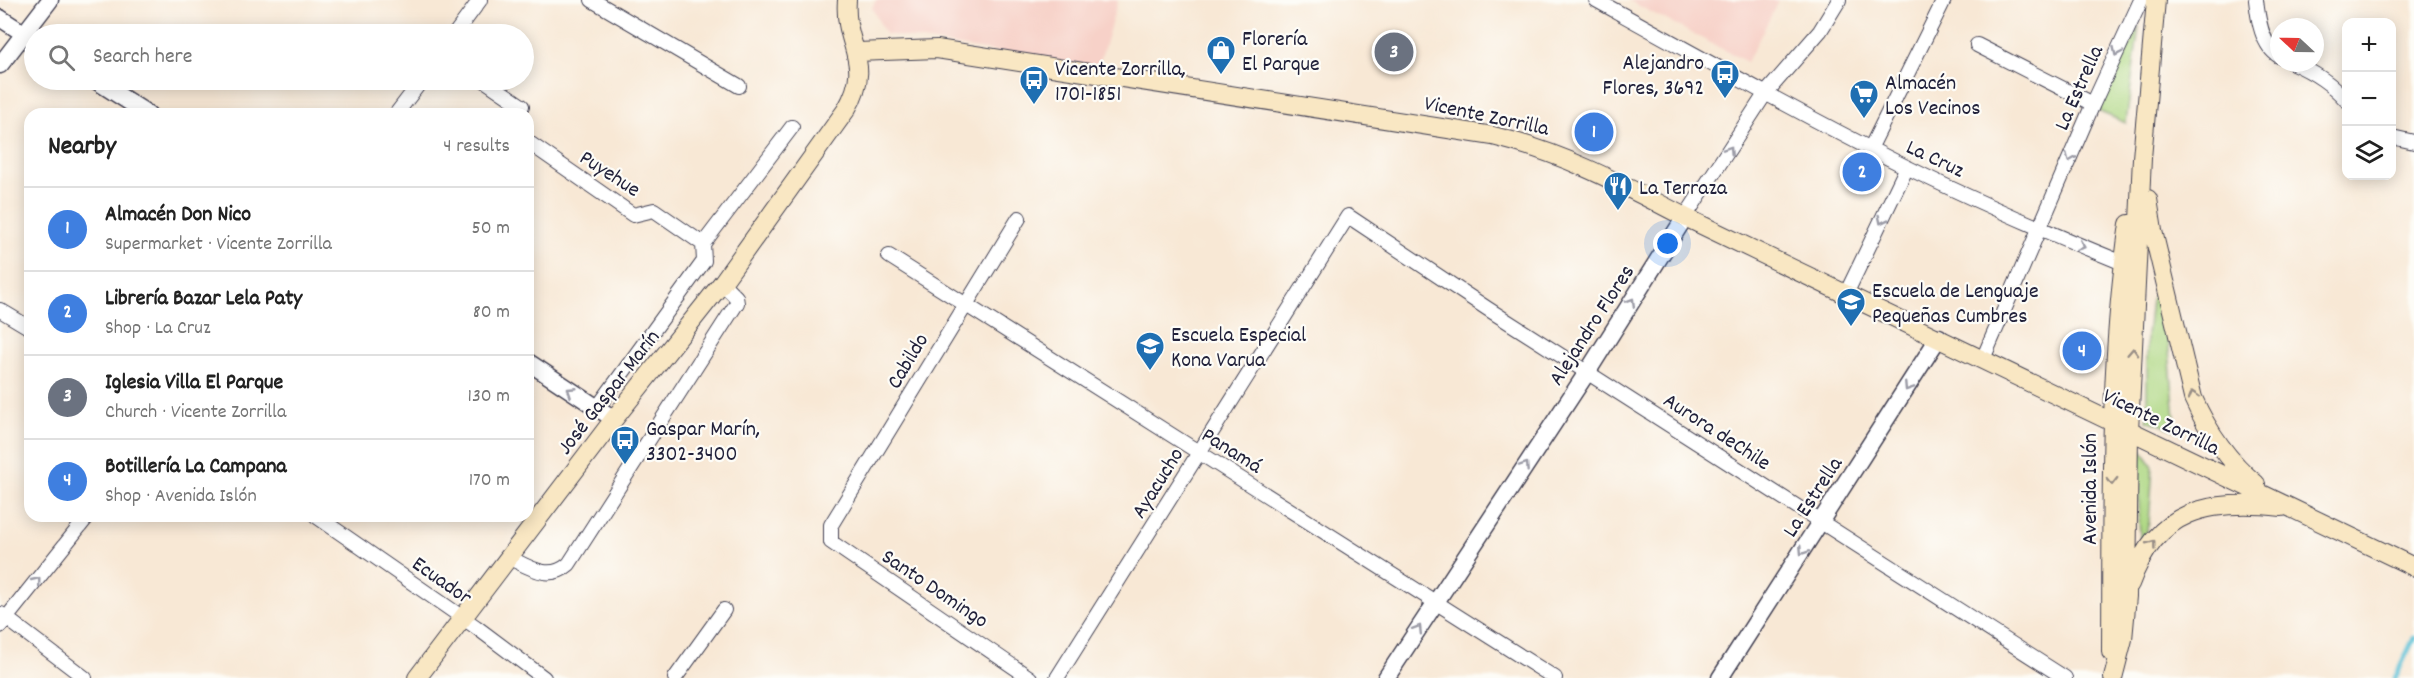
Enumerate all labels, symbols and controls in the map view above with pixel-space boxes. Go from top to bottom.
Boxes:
north arrow [2270,18,2324,72]
map controls [2342,18,2396,180]
button: + [2342,18,2396,72]
search box [24,24,534,90]
place label: Florería El Parque [1242,25,1320,81]
pin: 3 [1374,29,1414,74]
shop icon: Florería El Parque [1205,34,1237,76]
street label: La Estrella [2048,40,2113,136]
icon: search [45,41,78,74]
text: Search here [93,42,192,73]
one-way arrow [2113,45,2125,56]
place label: Alejandro Flores, 3692 [1603,49,1704,105]
place label: Vicente Zorrilla, 1701-1851 [1055,55,1186,111]
bus stop icon: Alejandro Flores, 3692 [1709,58,1741,100]
bus stop icon: Vicente Zorrilla, 1701-1851 [1018,64,1050,106]
place label: Almacén Los Vecinos [1885,69,1980,125]
button: − [2342,72,2396,126]
supermarket icon: Almacén Los Vecinos [1848,78,1880,120]
street label: Vicente Zorrilla [1421,89,1552,146]
pin: 1 [1574,110,1614,154]
button: layers [2342,126,2396,180]
text: Nearby [48,129,116,166]
text: 4 results [443,133,510,161]
street label: La Cruz [1900,133,1969,187]
street label: Puyehue [572,144,646,206]
one-way arrow [1721,146,1732,157]
pin: 2 [1842,150,1882,195]
one-way arrow [2065,151,2077,162]
restaurant icon: La Terraza [1602,170,1634,212]
place label: La Terraza [1639,174,1728,205]
text: Almacén Don Nico [105,200,251,231]
one-way arrow [1877,214,1889,225]
text: 1 [65,215,70,243]
text: 50 m [472,215,510,243]
your location [1653,229,1682,258]
text: Supermarket · Vicente Zorrilla [105,231,332,259]
one-way arrow [2075,239,2086,251]
street label: Alejandro Flores [1542,259,1644,392]
place label: Escuela de Lenguaje Pequeñas Cumbres [1872,277,2039,333]
text: Librería Bazar Lela Paty [105,284,302,315]
school or university icon: Escuela de Lenguaje Pequeñas Cumbres [1835,286,1867,328]
one-way arrow [1624,298,1635,309]
text: 2 [63,299,72,327]
text: 80 m [473,299,510,327]
text: Shop · La Cruz [105,315,211,343]
place label: Escuela Especial Kona Varua [1171,321,1306,377]
street label: José Gaspar Marín [551,324,669,462]
street label: Cabildo [880,328,938,396]
pin: 4 [2062,328,2102,374]
school or university icon: Escuela Especial Kona Varua [1134,330,1166,372]
one-way arrow [2126,347,2139,356]
text: Iglesia Villa El Parque [105,368,283,399]
one-way arrow [1904,380,1915,391]
street label: Vicente Zorrilla [2097,381,2225,465]
text: 3 [63,383,72,411]
text: 130 m [468,383,510,411]
one-way arrow [567,386,577,398]
street label: Aurora deChile [1656,386,1776,479]
one-way arrow [2188,390,2200,401]
text: Church · Vicente Zorrilla [105,399,286,427]
place label: Gaspar Marín, 3302-3400 [646,415,760,471]
street label: Panamá [1195,421,1268,483]
bus stop icon: Gaspar Marín, 3302-3400 [609,424,641,466]
street label: Avenida Islón [2076,433,2107,545]
street label: Ayacucho [1125,442,1193,525]
street label: La Estrella [1776,451,1852,544]
text: Botillería La Campana [105,452,287,483]
one-way arrow [1518,462,1529,473]
text: 4 [63,467,72,495]
text: 170 m [469,467,510,495]
one-way arrow [2106,477,2118,486]
text: Shop · Avenida Islón [105,483,257,511]
one-way arrow [2144,539,2155,550]
street label: Santo Domingo [874,543,994,637]
one-way arrow [1799,544,1810,555]
street label: Ecuador [405,550,478,614]
one-way arrow [29,576,40,587]
one-way arrow [1410,625,1422,635]

